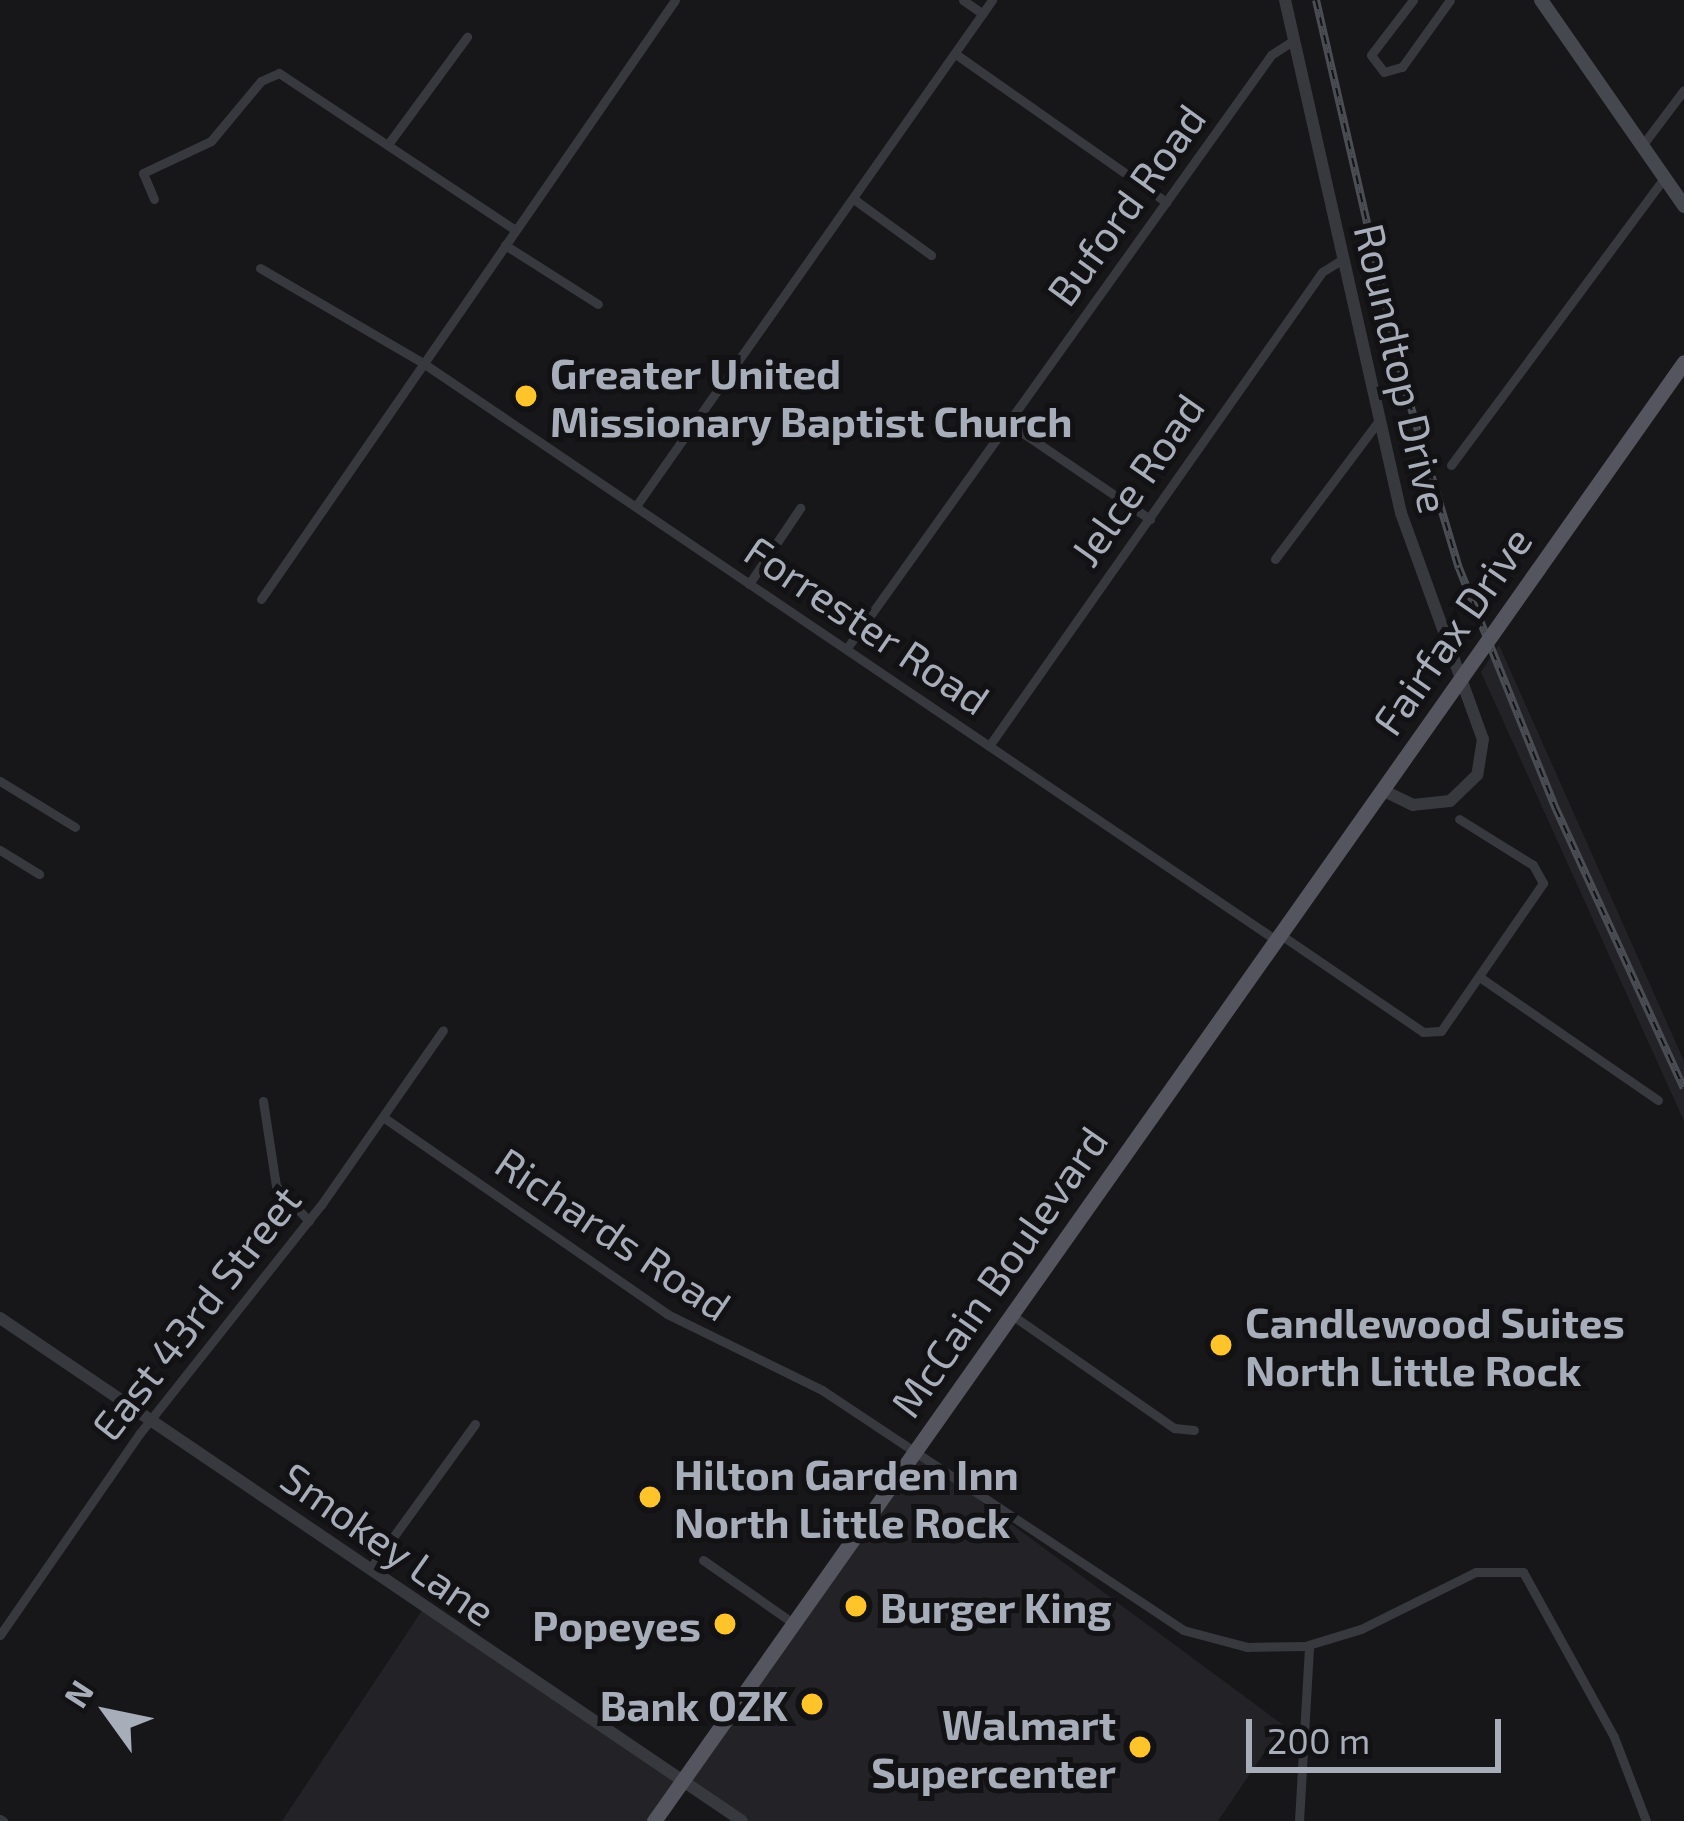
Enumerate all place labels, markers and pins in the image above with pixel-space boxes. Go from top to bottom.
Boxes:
place label: Greater United Missionary Baptist Church [550,347,1073,446]
marker: Greater United Missionary Baptist Church [513,383,539,409]
place label: Candlewood Suites North Little Rock [1245,1296,1625,1394]
marker: Candlewood Suites North Little Rock [1208,1332,1234,1358]
place label: Hilton Garden Inn North Little Rock [674,1448,1019,1546]
marker: Hilton Garden Inn North Little Rock [637,1484,663,1510]
place label: Burger King [880,1581,1112,1631]
marker: Burger King [843,1593,869,1619]
place label: Popeyes [532,1599,701,1649]
marker: Popeyes [712,1611,738,1637]
place label: Bank OZK [600,1679,788,1729]
marker: Bank OZK [799,1691,825,1717]
place label: Walmart Supercenter [871,1698,1116,1796]
marker: Walmart Supercenter [1127,1734,1153,1760]

